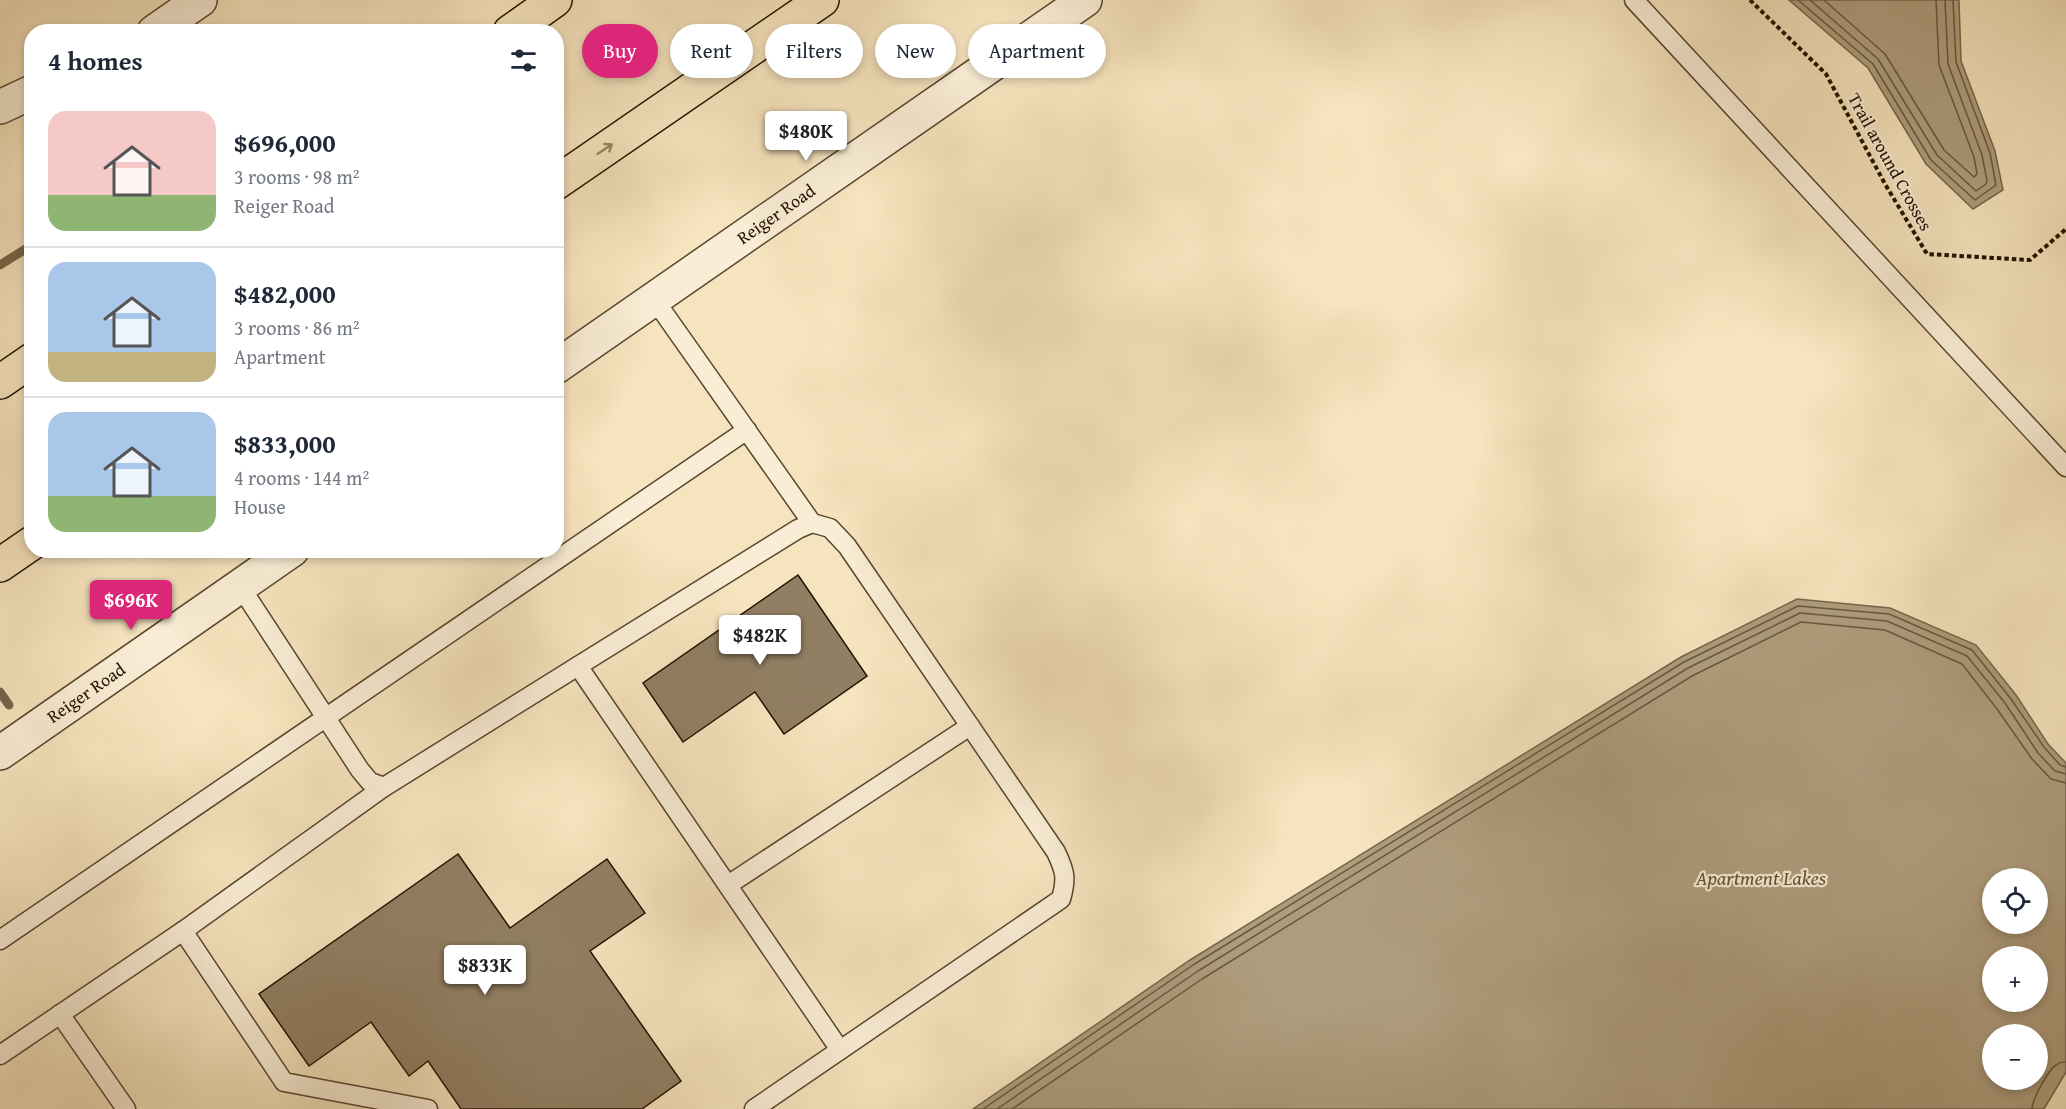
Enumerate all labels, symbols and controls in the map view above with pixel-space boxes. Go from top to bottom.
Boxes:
chip: Buy [582,24,658,78]
chip: Rent [670,24,753,78]
chip: Filters [765,24,863,78]
chip: New [875,24,956,78]
chip: Apartment [968,24,1106,78]
text: 4 homes [48,41,143,80]
icon: filters [507,44,540,77]
street label: Trail around Crosses [1841,88,1940,236]
pin: $480K [764,111,848,162]
text: $480K [779,116,833,145]
text: $696,000 [234,123,336,162]
icon: home [96,135,168,207]
one-way arrow [596,143,612,155]
text: 3 rooms · 98 m² [234,162,360,191]
street label: Reiger Road [731,177,821,251]
text: Reiger Road [234,191,334,220]
text: $482,000 [234,274,336,313]
icon: home [96,286,168,358]
text: 3 rooms · 86 m² [234,313,360,342]
text: Apartment [234,342,326,371]
text: $833,000 [234,424,336,463]
icon: home [96,436,168,508]
text: 4 rooms · 144 m² [234,463,369,492]
text: House [234,492,286,521]
pin: $696K [89,580,173,631]
text: $696K [104,585,158,614]
pin: $482K [718,615,802,666]
text: $482K [733,620,787,649]
street label: Reiger Road [41,656,131,730]
water label: Apartment Lakes [1695,863,1827,892]
map controls [1982,868,2048,1090]
button: locate [1982,868,2048,934]
pin: $833K [443,945,527,996]
button: + [1982,946,2048,1012]
text: $833K [458,950,512,979]
button: − [1982,1024,2048,1090]

